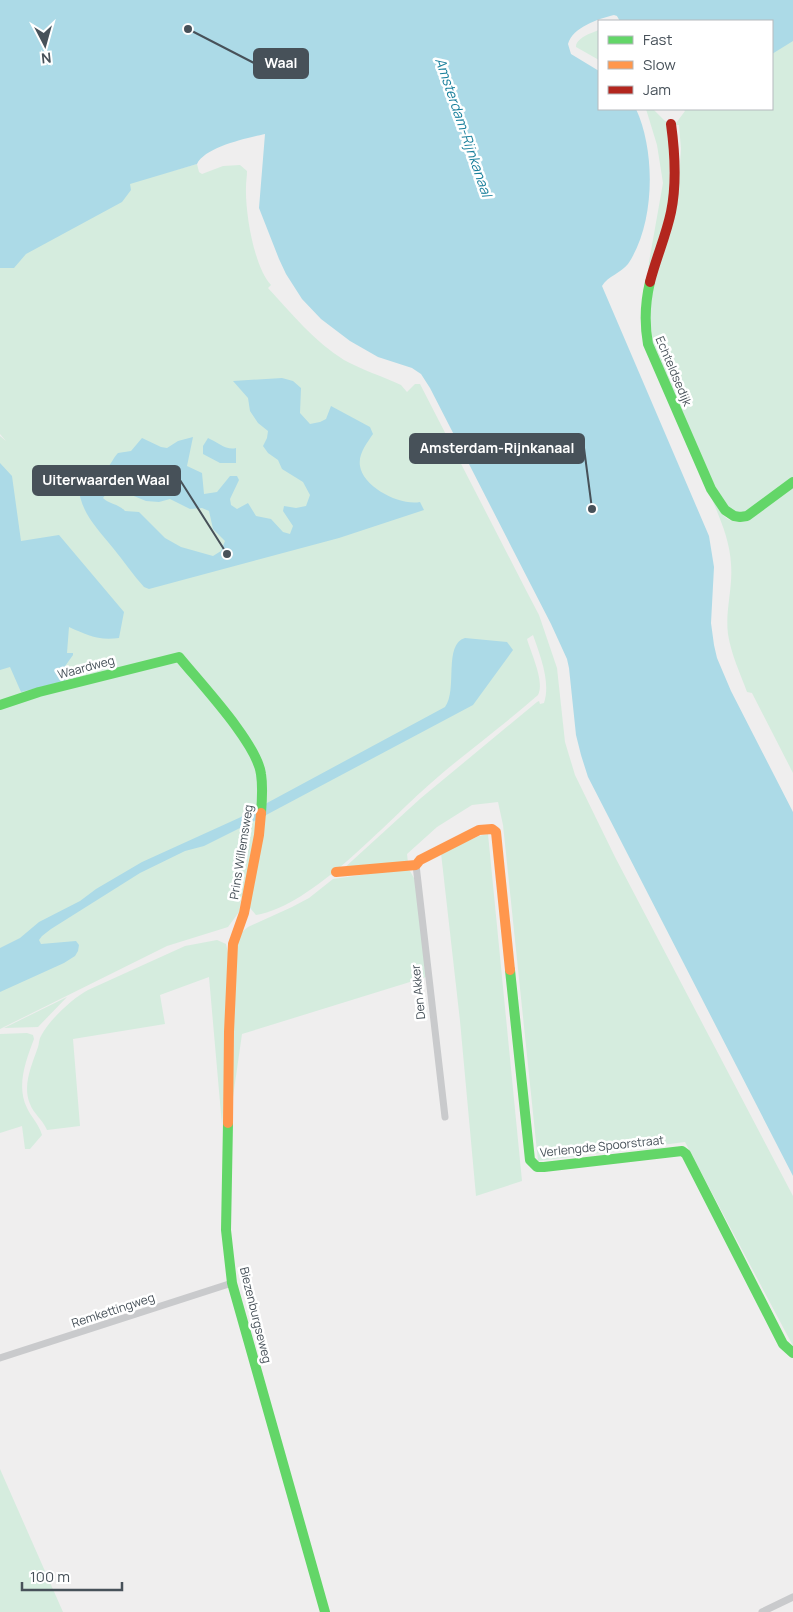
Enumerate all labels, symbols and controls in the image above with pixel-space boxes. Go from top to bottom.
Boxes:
north arrow [20,20,70,70]
legend [598,20,773,110]
text: Fast [643,29,672,50]
text: N [40,48,52,68]
callout: Waal [254,49,308,78]
text: Waal [264,53,298,72]
text: Slow [643,54,676,75]
water label: Amsterdam-Rijnkanaal [431,55,497,201]
text: Jam [643,79,671,100]
street label: Echteldsedijk [652,333,697,409]
callout: Amsterdam-Rijnkanaal [410,434,584,463]
text: Amsterdam-Rijnkanaal [420,438,574,457]
callout: Uiterwaarden Waal [33,466,180,495]
text: Uiterwaarden Waal [42,470,170,489]
street label: Waardweg [56,651,116,683]
street label: Prins Willemsweg [225,803,257,901]
street label: Den Akker [407,963,429,1020]
street label: Verlengde Spoorstraat [539,1131,665,1161]
street label: Biezenburgseweg [236,1265,276,1365]
street label: Remkettingweg [69,1289,157,1331]
scale bar [22,1560,122,1592]
text: 100 m [30,1566,70,1587]

